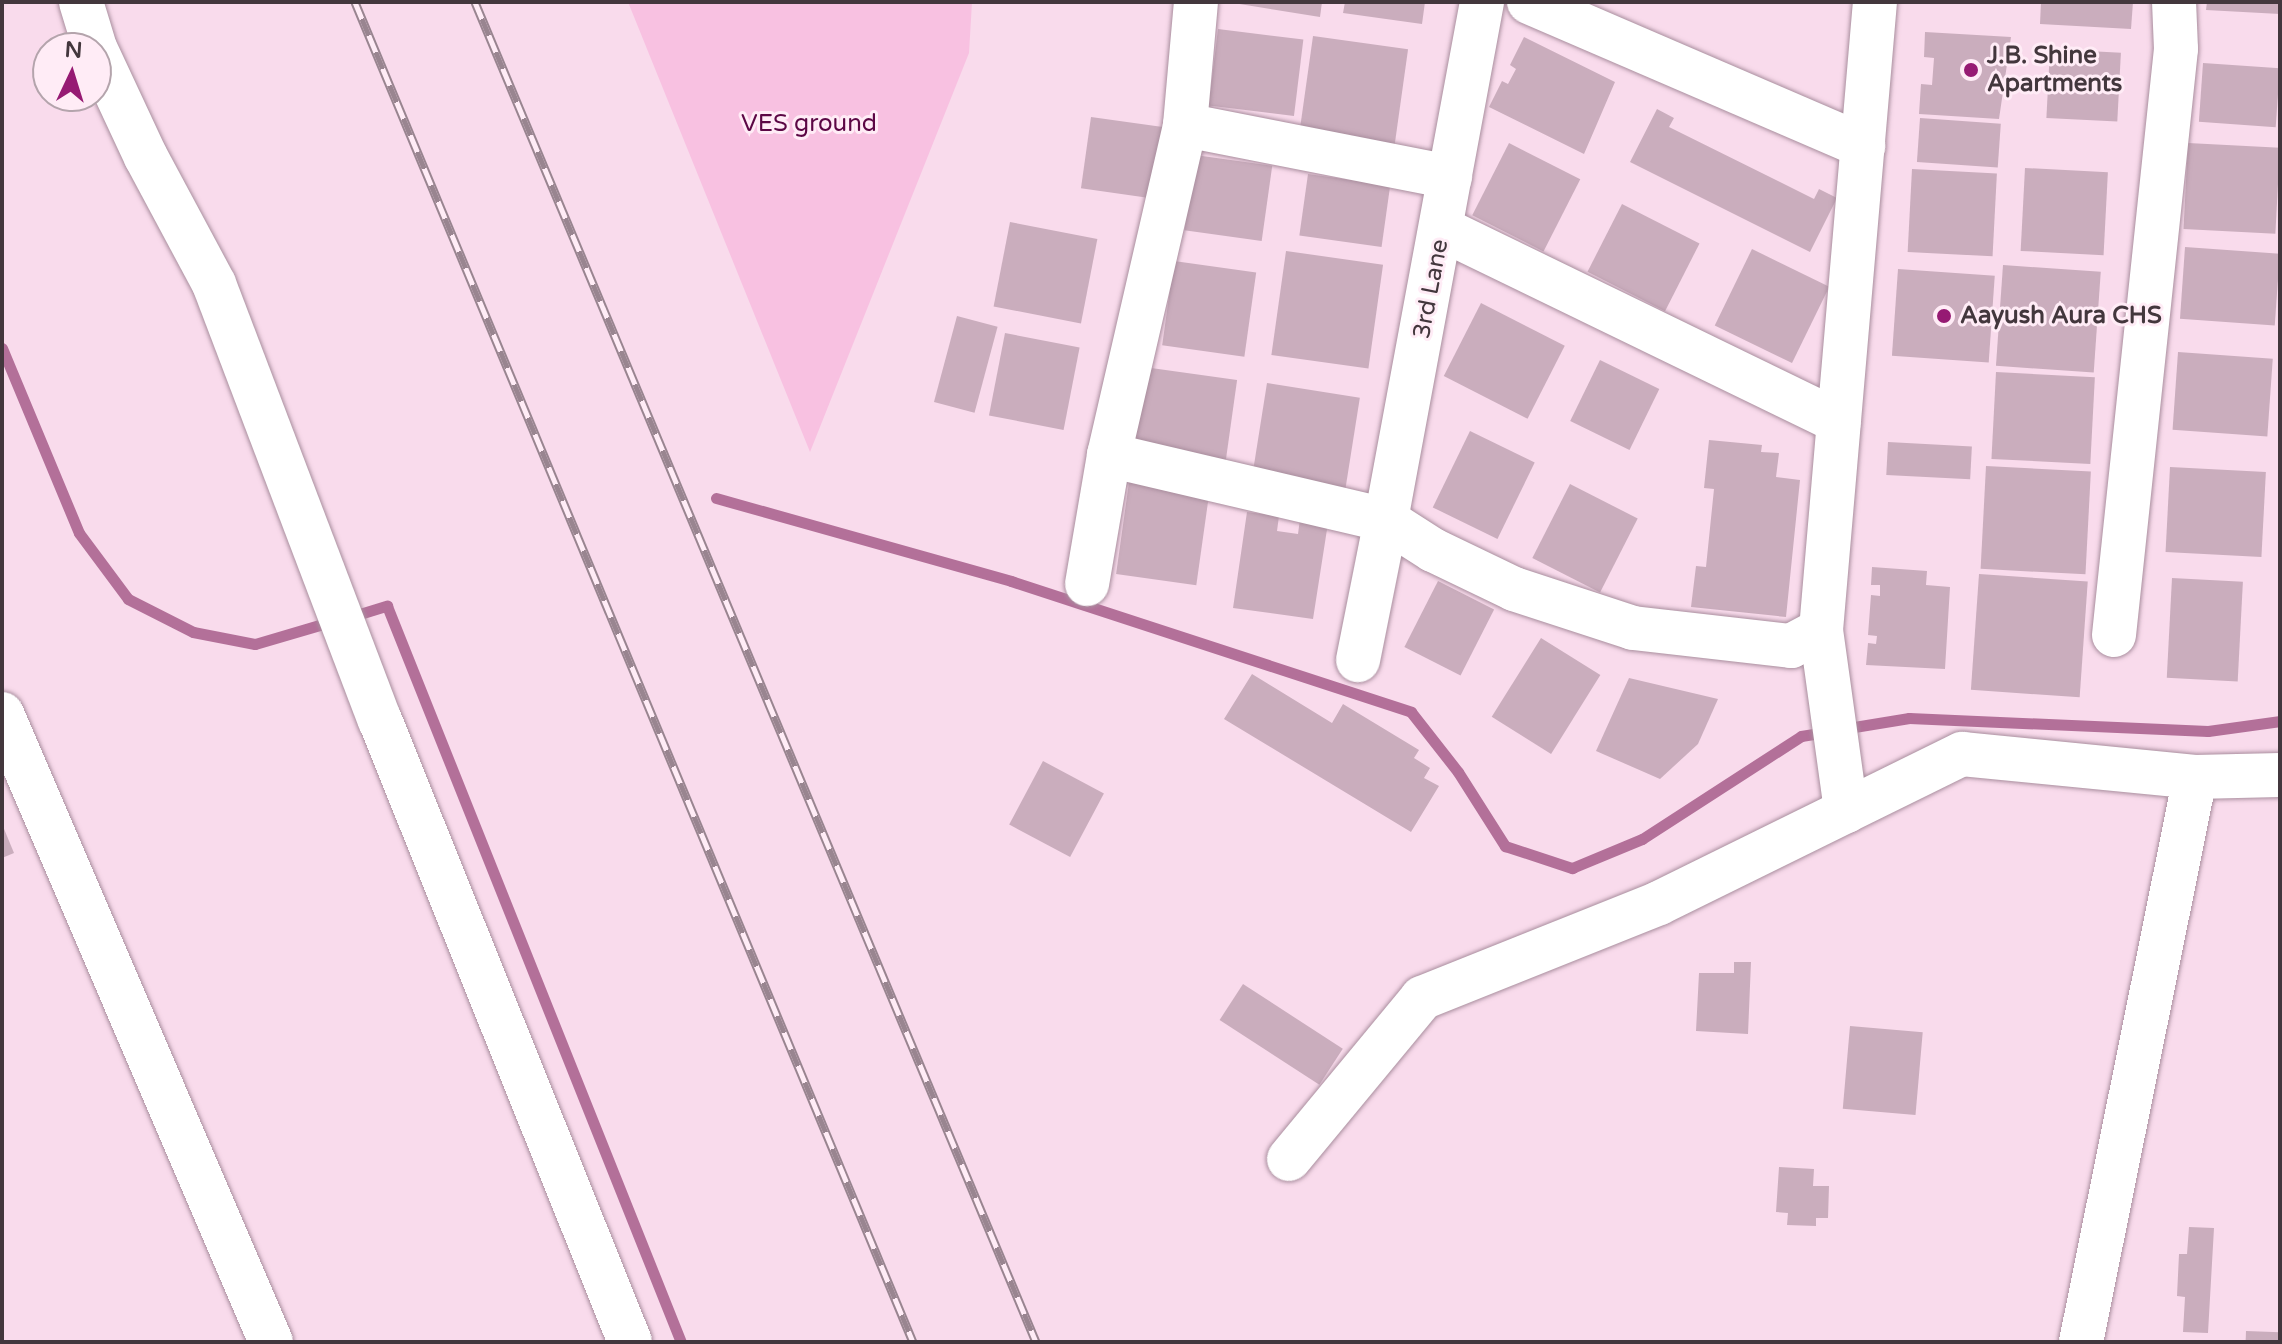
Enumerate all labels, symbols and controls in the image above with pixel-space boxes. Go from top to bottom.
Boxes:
north arrow [32,32,112,112]
text: N [64,36,83,64]
place label: J.B. Shine Apartments [1987,42,2122,98]
marker: J.B. Shine Apartments [1962,61,1980,79]
park label: VES ground [741,110,877,138]
street label: 3rd Lane [1407,237,1455,341]
place label: Aayush Aura CHS [1960,302,2162,330]
marker: Aayush Aura CHS [1935,307,1953,325]

